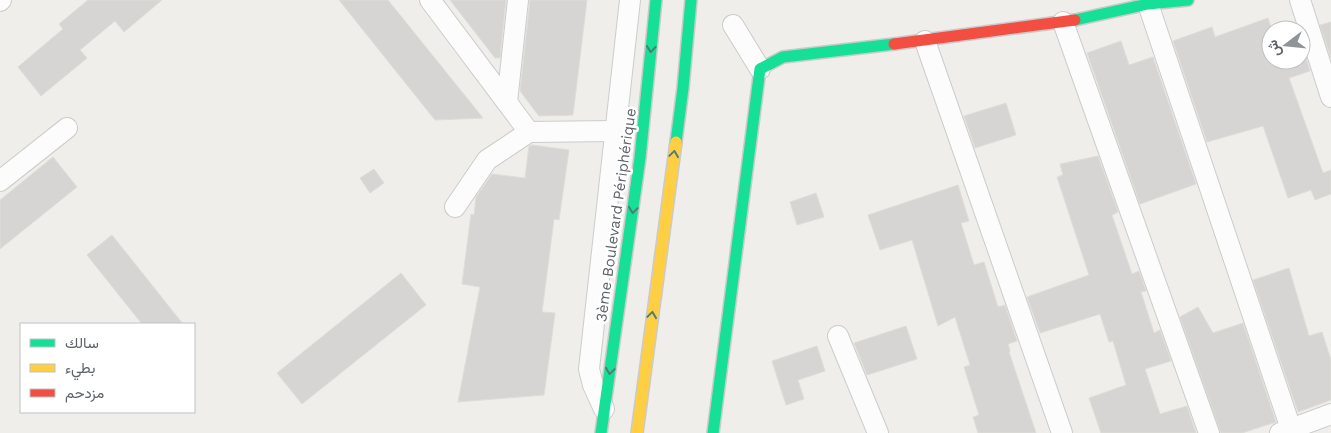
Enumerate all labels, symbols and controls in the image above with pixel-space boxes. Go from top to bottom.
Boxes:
north arrow [1261,20,1311,70]
text: ش [1263,38,1284,59]
one-way arrow [646,45,657,53]
street label: 3ème Boulevard Périphérique [592,107,640,323]
one-way arrow [668,150,679,158]
one-way arrow [628,206,639,214]
one-way arrow [647,311,657,320]
legend [20,323,195,413]
text: سالك [65,334,99,352]
text: بطيء [65,359,95,381]
one-way arrow [605,367,616,375]
text: مزدحم [65,384,104,403]

